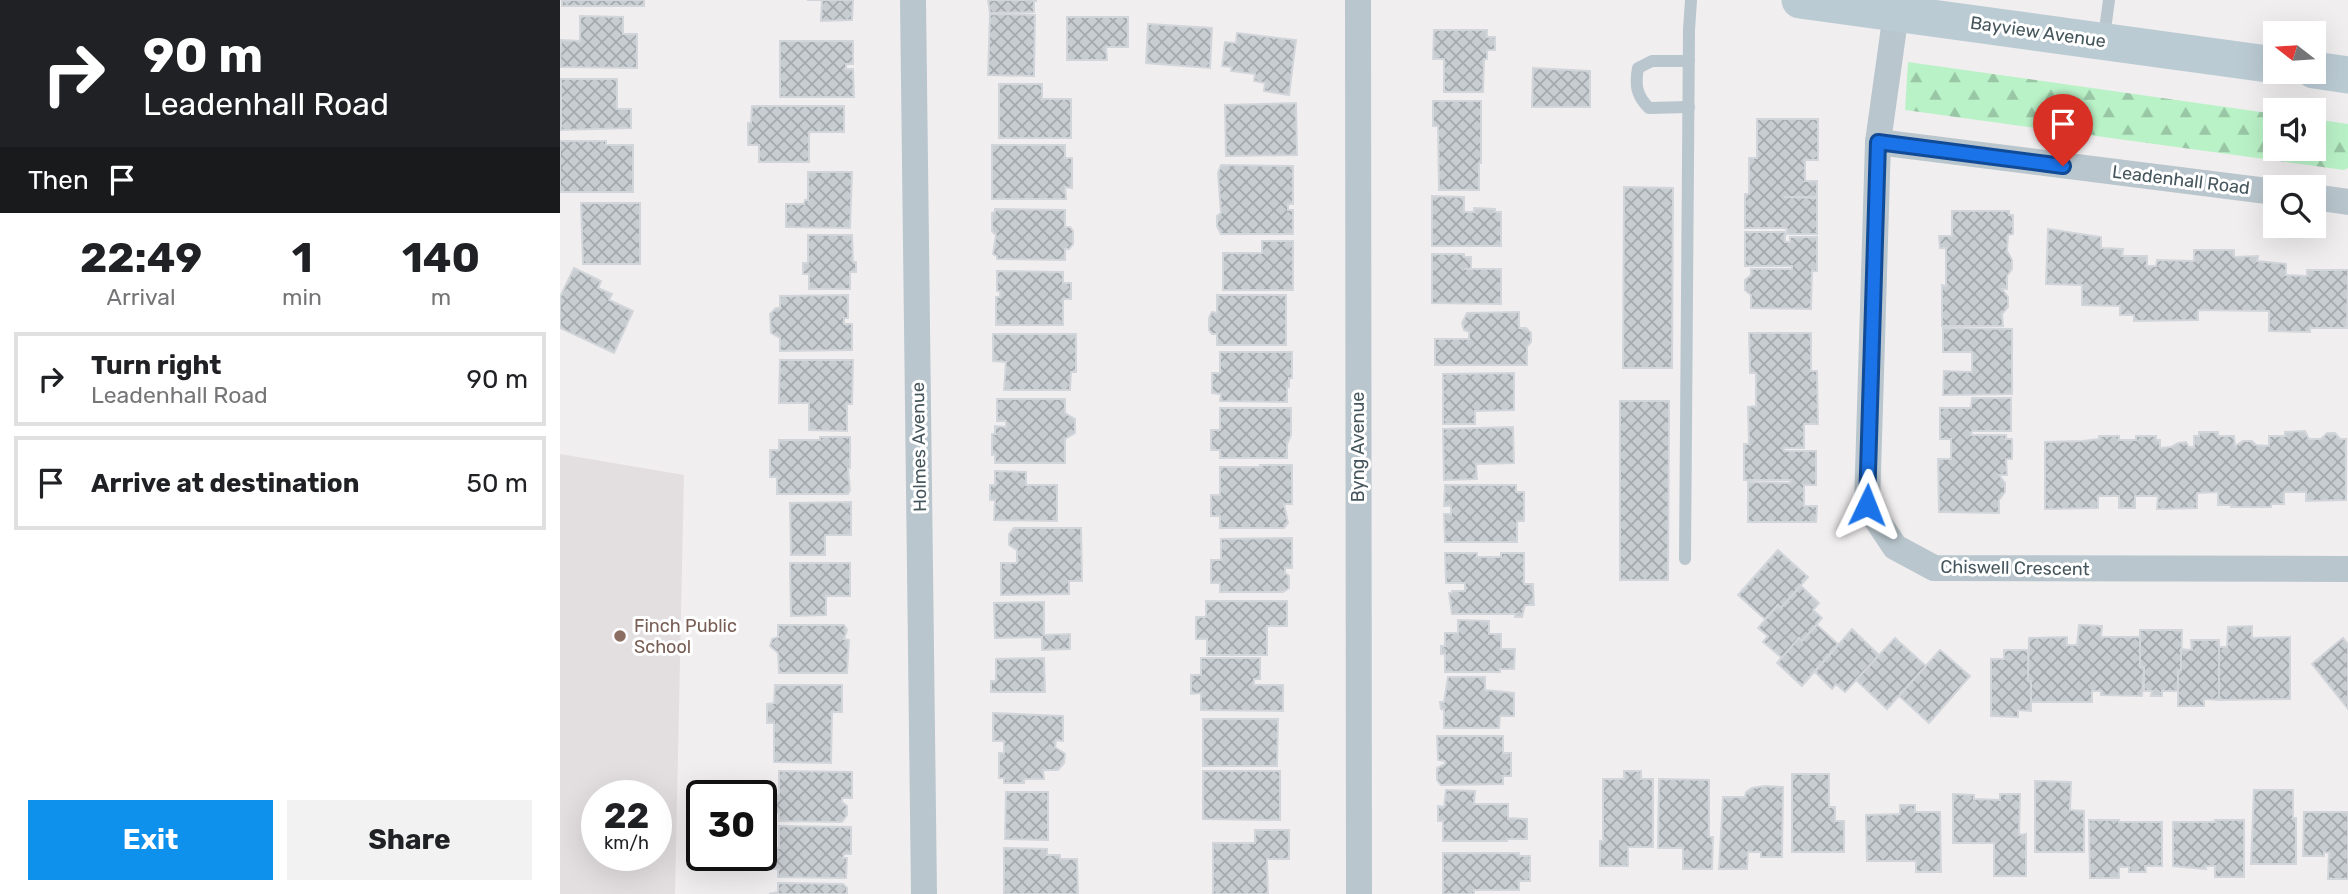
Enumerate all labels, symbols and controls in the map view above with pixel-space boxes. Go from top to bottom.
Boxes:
street label: Bayview Avenue [1969,12,2107,52]
north arrow [2263,21,2326,84]
map controls [2263,21,2326,238]
text: 90 m [143,26,263,84]
icon: right [28,28,119,119]
text: Leadenhall Road [143,85,389,123]
pin [2033,94,2093,166]
button: sound [2263,98,2326,161]
icon: arrive [2044,105,2082,143]
icon: arrive [103,161,141,199]
street label: Leadenhall Road [2111,161,2251,199]
text: Then [28,165,89,196]
button: search [2263,175,2326,238]
text: 22:49 [80,233,202,283]
text: 1 [292,233,313,283]
text: 140 [402,233,480,283]
text: Arrival [107,283,176,311]
text: min [282,283,322,311]
text: m [431,283,451,311]
text: Turn right [91,350,221,381]
icon: right [32,360,70,398]
text: 90 m [467,364,528,395]
text: Leadenhall Road [91,381,268,409]
street label: Holmes Avenue [907,382,931,512]
street label: Byng Avenue [1347,392,1369,502]
icon: arrive [32,464,70,502]
text: Arrive at destination [91,468,359,499]
text: 50 m [467,468,528,499]
position arrow [1830,468,1904,542]
street label: Chiswell Crescent [1940,556,2090,580]
place label: Finch Public School [634,615,737,658]
marker: Finch Public School [612,628,628,644]
speed limit sign: 30 [686,780,777,871]
text: 22 [604,795,649,837]
button: Exit [28,800,273,880]
button: Share [287,800,532,880]
text: km/h [604,832,649,854]

